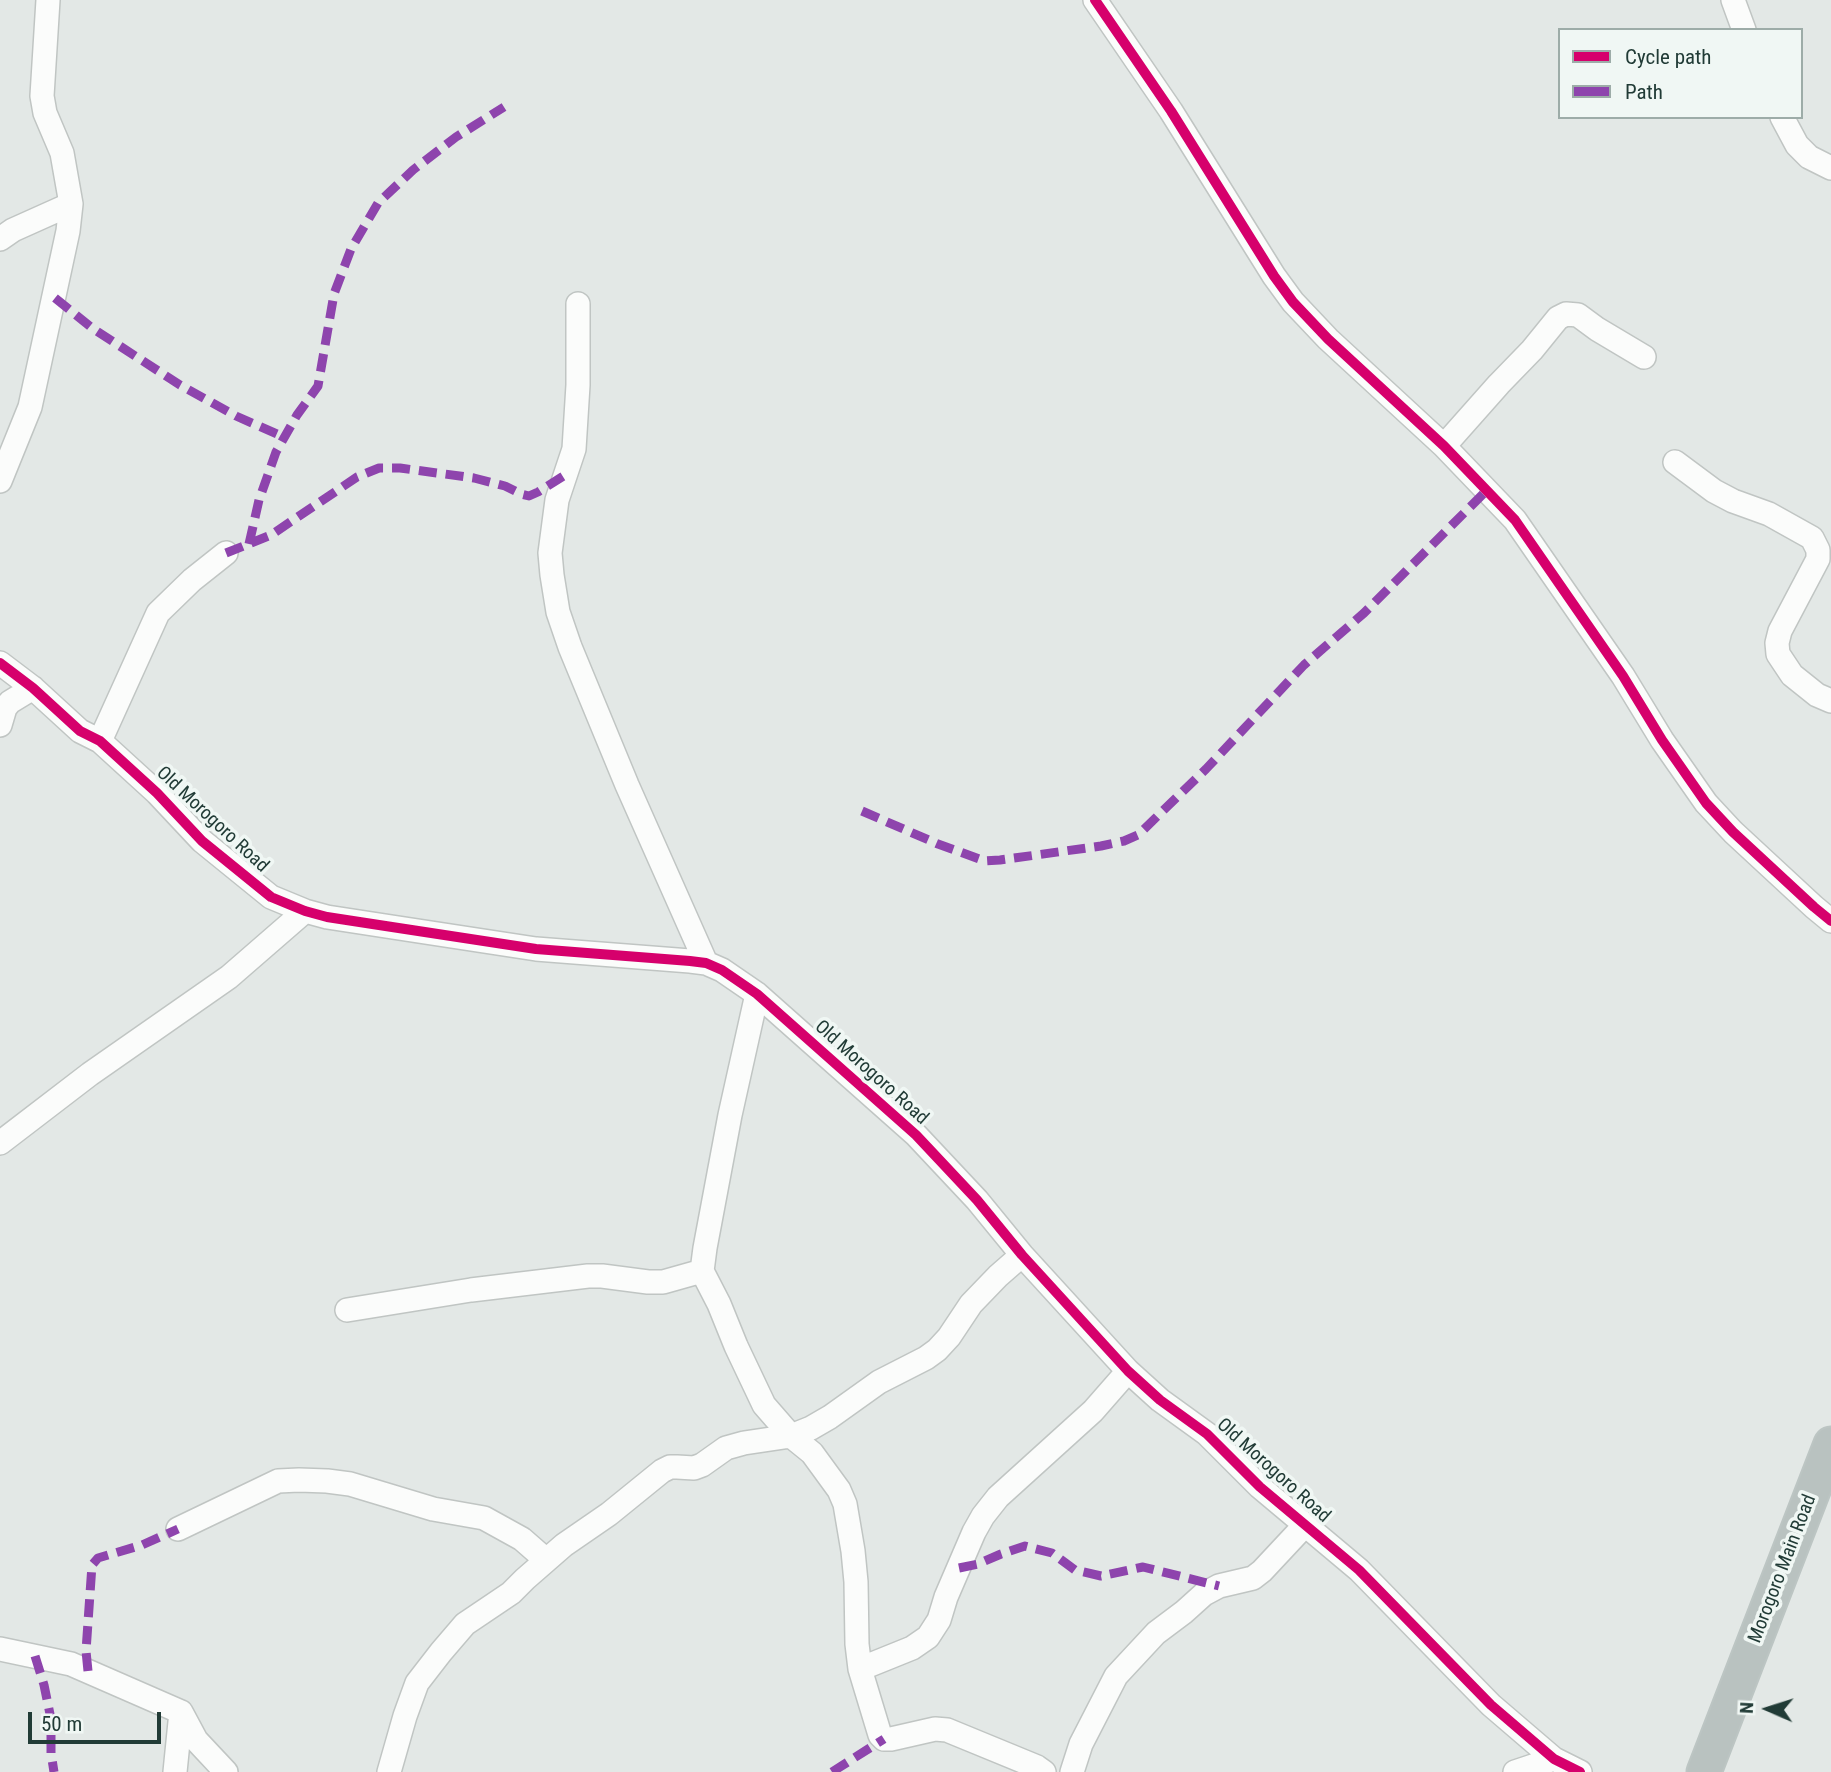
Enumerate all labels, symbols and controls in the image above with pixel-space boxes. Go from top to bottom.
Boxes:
legend [1558,28,1803,119]
text: Cycle path [1625,45,1711,69]
text: Path [1625,80,1663,104]
street label: Old Morogoro Road [151,762,273,878]
street label: Old Morogoro Road [809,1016,933,1130]
street label: Old Morogoro Road [1211,1414,1335,1528]
street label: Morogoro Main Road [1744,1492,1822,1646]
north arrow [1733,1674,1803,1744]
scale bar [32,1698,164,1742]
text: N [1735,1701,1758,1714]
text: 50 m [41,1712,82,1736]

